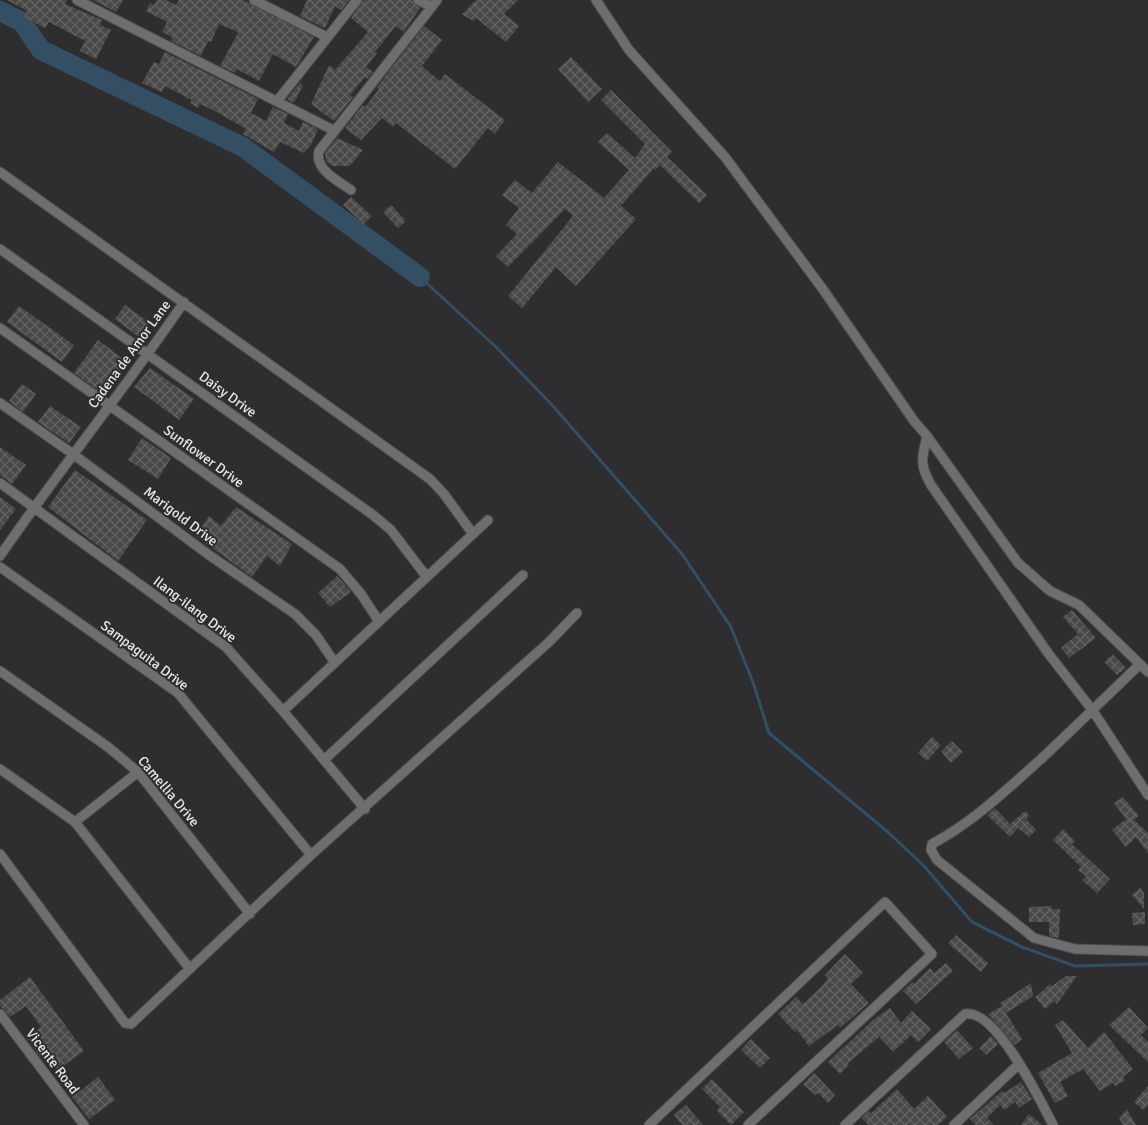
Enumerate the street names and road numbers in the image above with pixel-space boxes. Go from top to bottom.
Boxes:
street label: Cadena de Amor Lane [85,297,174,412]
street label: Daisy Drive [196,368,260,421]
street label: Sunflower Drive [160,422,247,491]
street label: Marigold Drive [140,483,221,550]
street label: Ilang-ilang Drive [150,573,240,646]
street label: Sampaguita Drive [97,617,192,694]
street label: Camellia Drive [134,753,203,830]
street label: Vicente Road [22,1025,83,1097]

